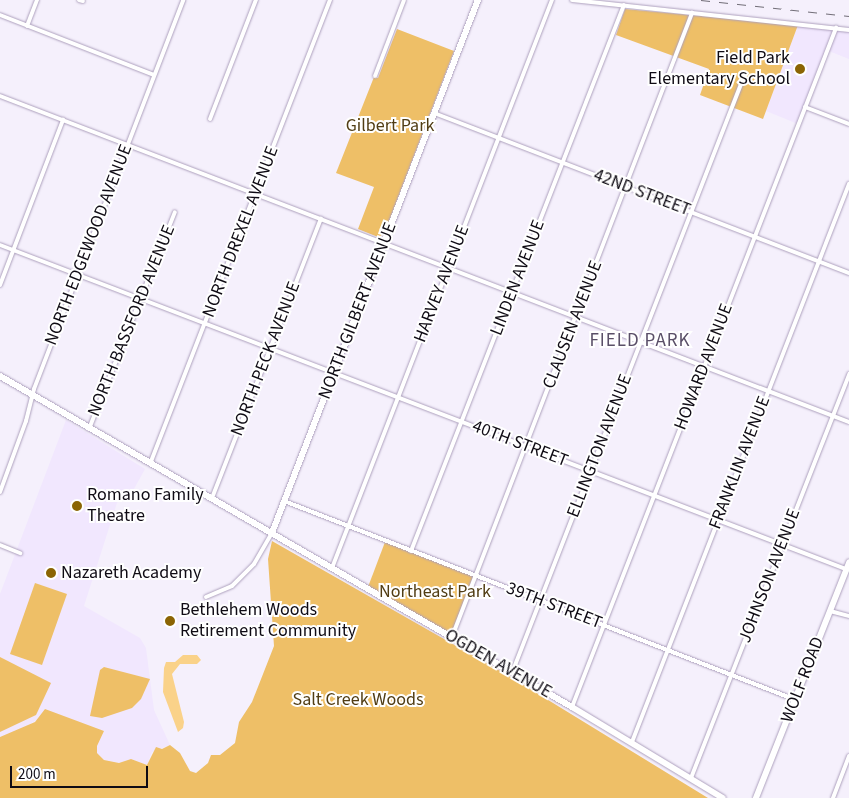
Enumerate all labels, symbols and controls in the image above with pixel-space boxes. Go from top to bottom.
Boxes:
place label: Field Park Elementary School [648,48,790,90]
marker: Field Park Elementary School [794,63,806,75]
park label: Gilbert Park [346,115,434,137]
street label: NORTH EDGEWOOD AVENUE [41,142,137,348]
street label: NORTH DREXEL AVENUE [198,143,284,321]
street label: 42ND STREET [591,165,693,221]
street label: LINDEN AVENUE [486,217,550,339]
street label: NORTH GILBERT AVENUE [314,220,402,402]
street label: NORTH BASSFORD AVENUE [84,222,180,420]
street label: HARVEY AVENUE [410,222,474,346]
street label: CLAUSEN AVENUE [539,258,607,392]
street label: NORTH PECK AVENUE [227,279,305,439]
street label: HOWARD AVENUE [670,301,738,433]
district label: FIELD PARK [588,330,692,352]
street label: ELLINGTON AVENUE [563,371,637,521]
street label: FRANKLIN AVENUE [705,393,775,533]
street label: 40TH STREET [469,416,571,472]
place label: Romano Family Theatre [87,485,204,528]
marker: Romano Family Theatre [71,500,83,512]
street label: JOHNSON AVENUE [735,506,805,646]
place label: Nazareth Academy [61,562,201,584]
marker: Nazareth Academy [45,567,57,579]
street label: 39TH STREET [503,578,605,634]
park label: Northeast Park [379,581,491,603]
place label: Bethlehem Woods Retirement Community [180,600,356,642]
marker: Bethlehem Woods Retirement Community [164,615,176,627]
street label: OGDEN AVENUE [441,625,555,703]
street label: WOLF ROAD [777,634,829,726]
park label: Salt Creek Woods [293,689,423,711]
scale bar [12,756,150,788]
text: 200 m [18,764,56,785]

